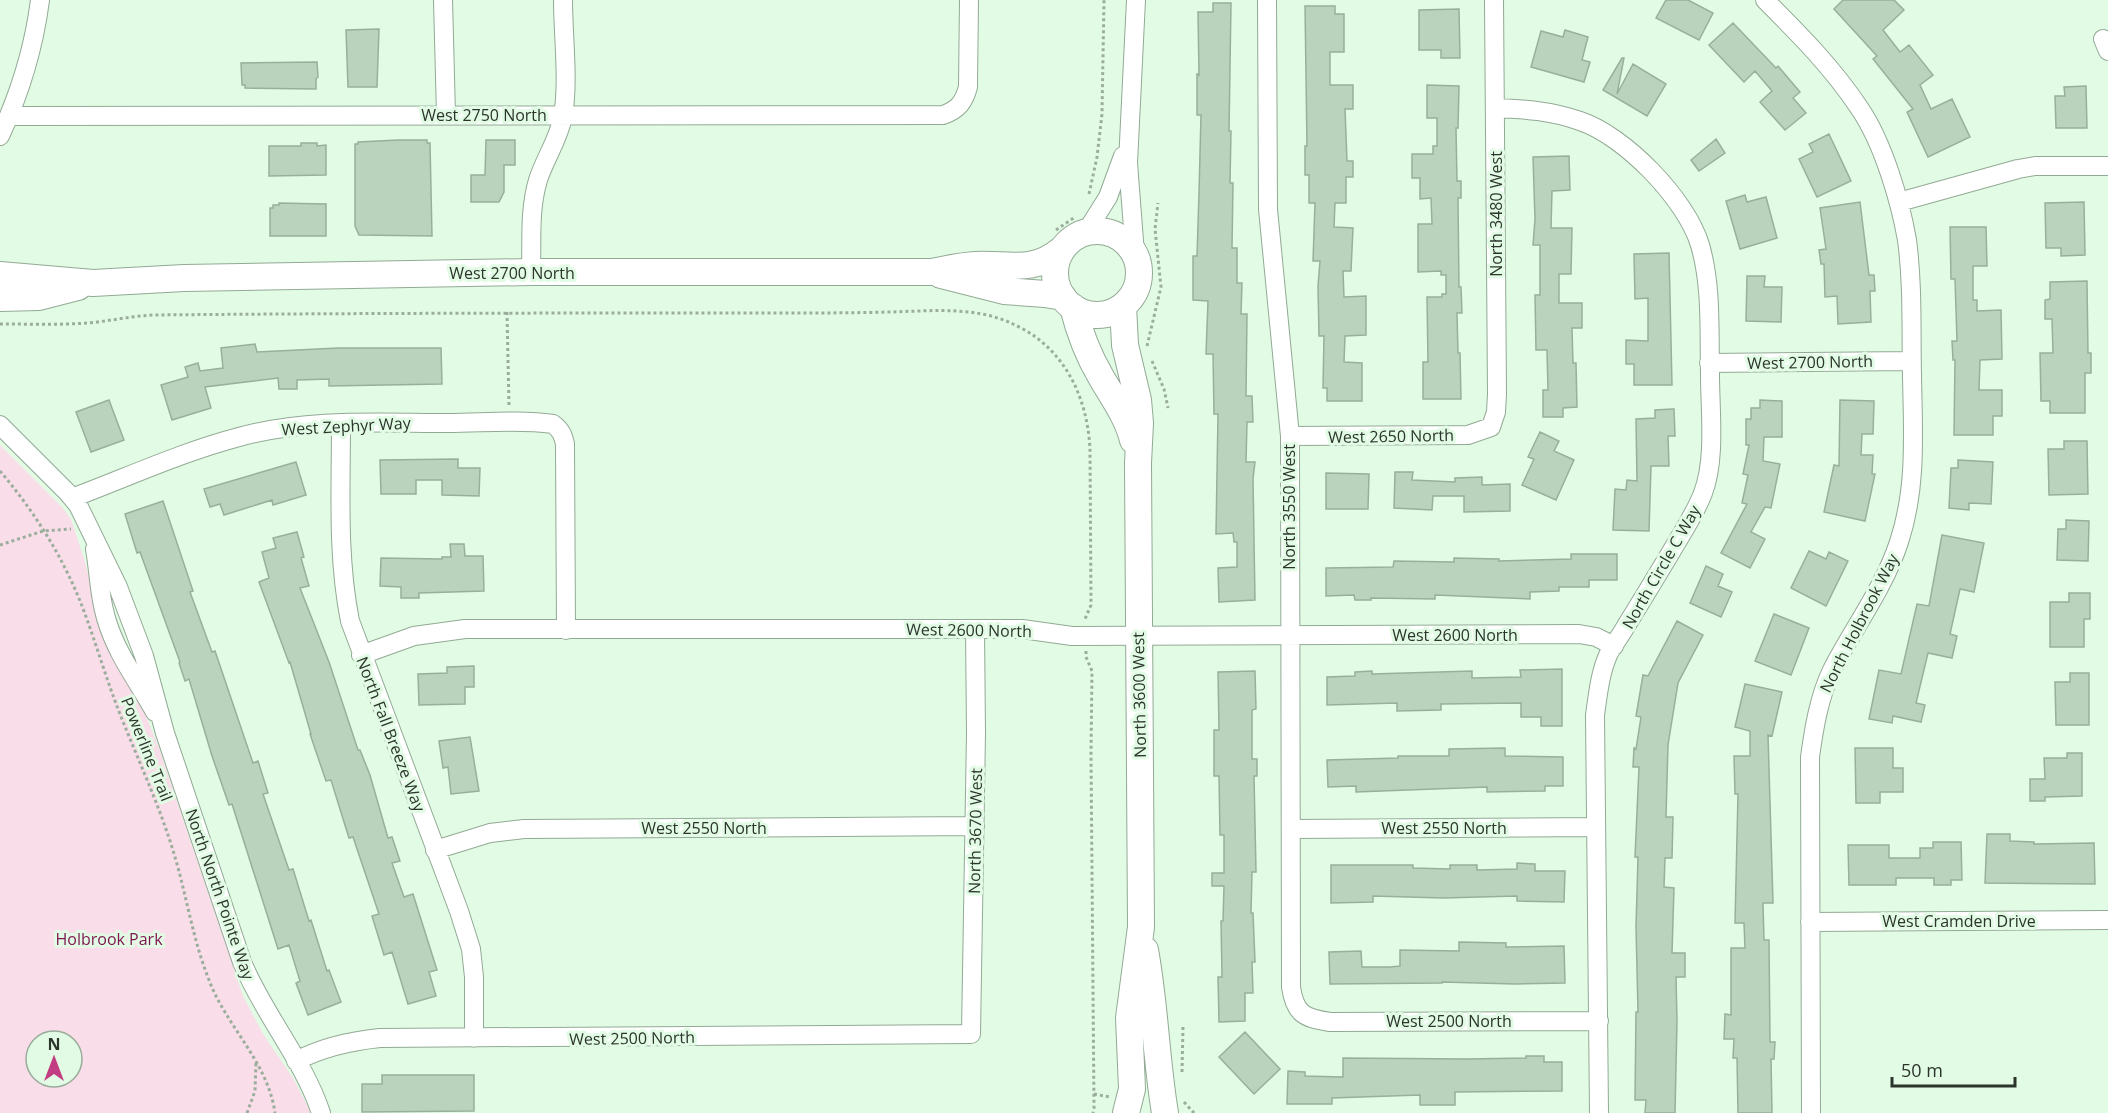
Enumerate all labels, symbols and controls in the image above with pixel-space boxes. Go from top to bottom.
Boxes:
street label: West 2750 North [421,104,547,126]
street label: North 3480 West [1485,151,1507,277]
street label: West 2700 North [449,262,575,284]
street label: West 2700 North [1747,350,1873,374]
street label: West Zephyr Way [281,412,412,440]
street label: West 2650 North [1328,424,1454,448]
street label: North 3550 West [1278,444,1300,570]
street label: North Circle C Way [1617,500,1706,633]
street label: North Holbrook Way [1814,549,1904,696]
street label: West 2600 North [906,618,1032,642]
street label: West 2600 North [1392,624,1518,646]
street label: North 3600 West [1127,632,1151,758]
street label: North Fall Breeze Way [351,653,431,816]
street label: Powerline Trail [116,694,178,804]
street label: North 3670 West [963,768,987,894]
street label: North North Pointe Way [180,806,260,983]
street label: West 2550 North [641,817,767,839]
street label: West 2550 North [1381,817,1507,839]
street label: West Cramden Drive [1882,910,2036,932]
park label: Holbrook Park [55,928,163,950]
street label: West 2500 North [1386,1010,1512,1032]
street label: West 2500 North [569,1026,695,1050]
north arrow [24,1029,84,1089]
text: N [47,1033,61,1055]
scale bar [1892,1050,2015,1088]
text: 50 m [1901,1058,1943,1082]

